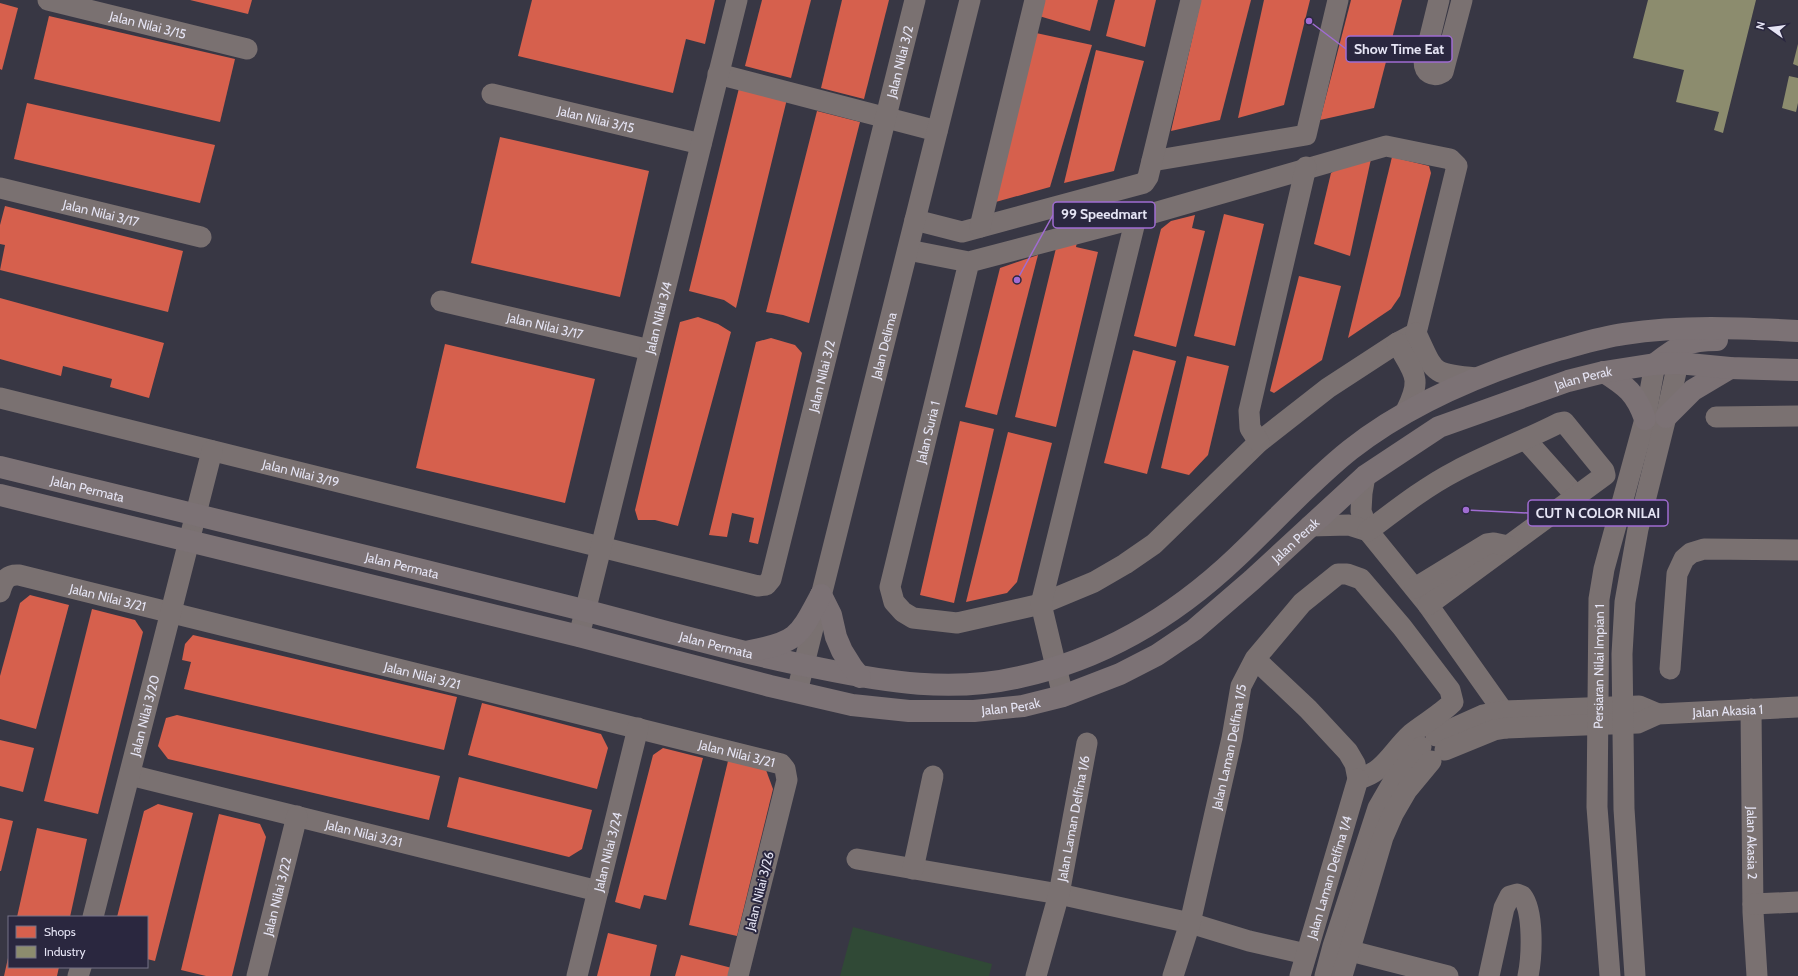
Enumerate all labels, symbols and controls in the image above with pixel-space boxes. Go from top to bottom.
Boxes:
street label: Jalan Nilai 3/15 [107,7,188,42]
north arrow [1750,8,1790,48]
text: N [1753,20,1768,31]
street label: Jalan Nilai 3/2 [883,24,916,100]
callout: Show Time Eat [1346,36,1452,62]
text: Show Time Eat [1354,40,1444,58]
street label: Jalan Nilai 3/15 [555,102,636,136]
street label: Jalan Nilai 3/17 [60,195,141,230]
callout: 99 Speedmart [1053,202,1155,228]
text: 99 Speedmart [1061,205,1147,223]
street label: Jalan Nilai 3/4 [641,279,675,357]
street label: Jalan Nilai 3/17 [504,309,585,342]
street label: Jalan Delima [867,310,900,382]
street label: Jalan Nilai 3/2 [805,338,838,415]
street label: Jalan Perak [1551,363,1613,394]
street label: Jalan Suria 1 [912,399,943,466]
street label: Jalan Nilai 3/19 [260,455,341,490]
street label: Jalan Permata [48,472,127,505]
callout: CUT N COLOR NILAI [1528,500,1668,526]
text: CUT N COLOR NILAI [1536,504,1660,522]
street label: Jalan Perak [1267,514,1322,567]
street label: Jalan Permata [363,548,441,582]
street label: Jalan Nilai 3/21 [67,580,148,614]
street label: Persiaran Nilai Impian 1 [1590,604,1607,729]
street label: Jalan Permata [677,627,755,662]
street label: Jalan Nilai 3/21 [382,658,462,692]
street label: Jalan Nilai 3/20 [126,673,162,759]
street label: Jalan Laman Delfina 1/5 [1208,683,1249,812]
street label: Jalan Perak [980,694,1042,718]
street label: Jalan Akasia 1 [1691,701,1763,720]
street label: Jalan Nilai 3/21 [696,736,777,770]
street label: Jalan Laman Delfina 1/6 [1053,754,1093,884]
street label: Jalan Akasia 2 [1744,805,1761,880]
street label: Jalan Nilai 3/24 [590,810,625,894]
street label: Jalan Laman Delfina 1/4 [1303,813,1355,942]
street label: Jalan Nilai 3/31 [323,816,404,850]
street label: Jalan Nilai 3/26 [741,850,777,933]
street label: Jalan Nilai 3/22 [259,855,294,939]
legend [8,916,148,968]
text: Shops [44,924,76,939]
text: Industry [44,944,85,959]

